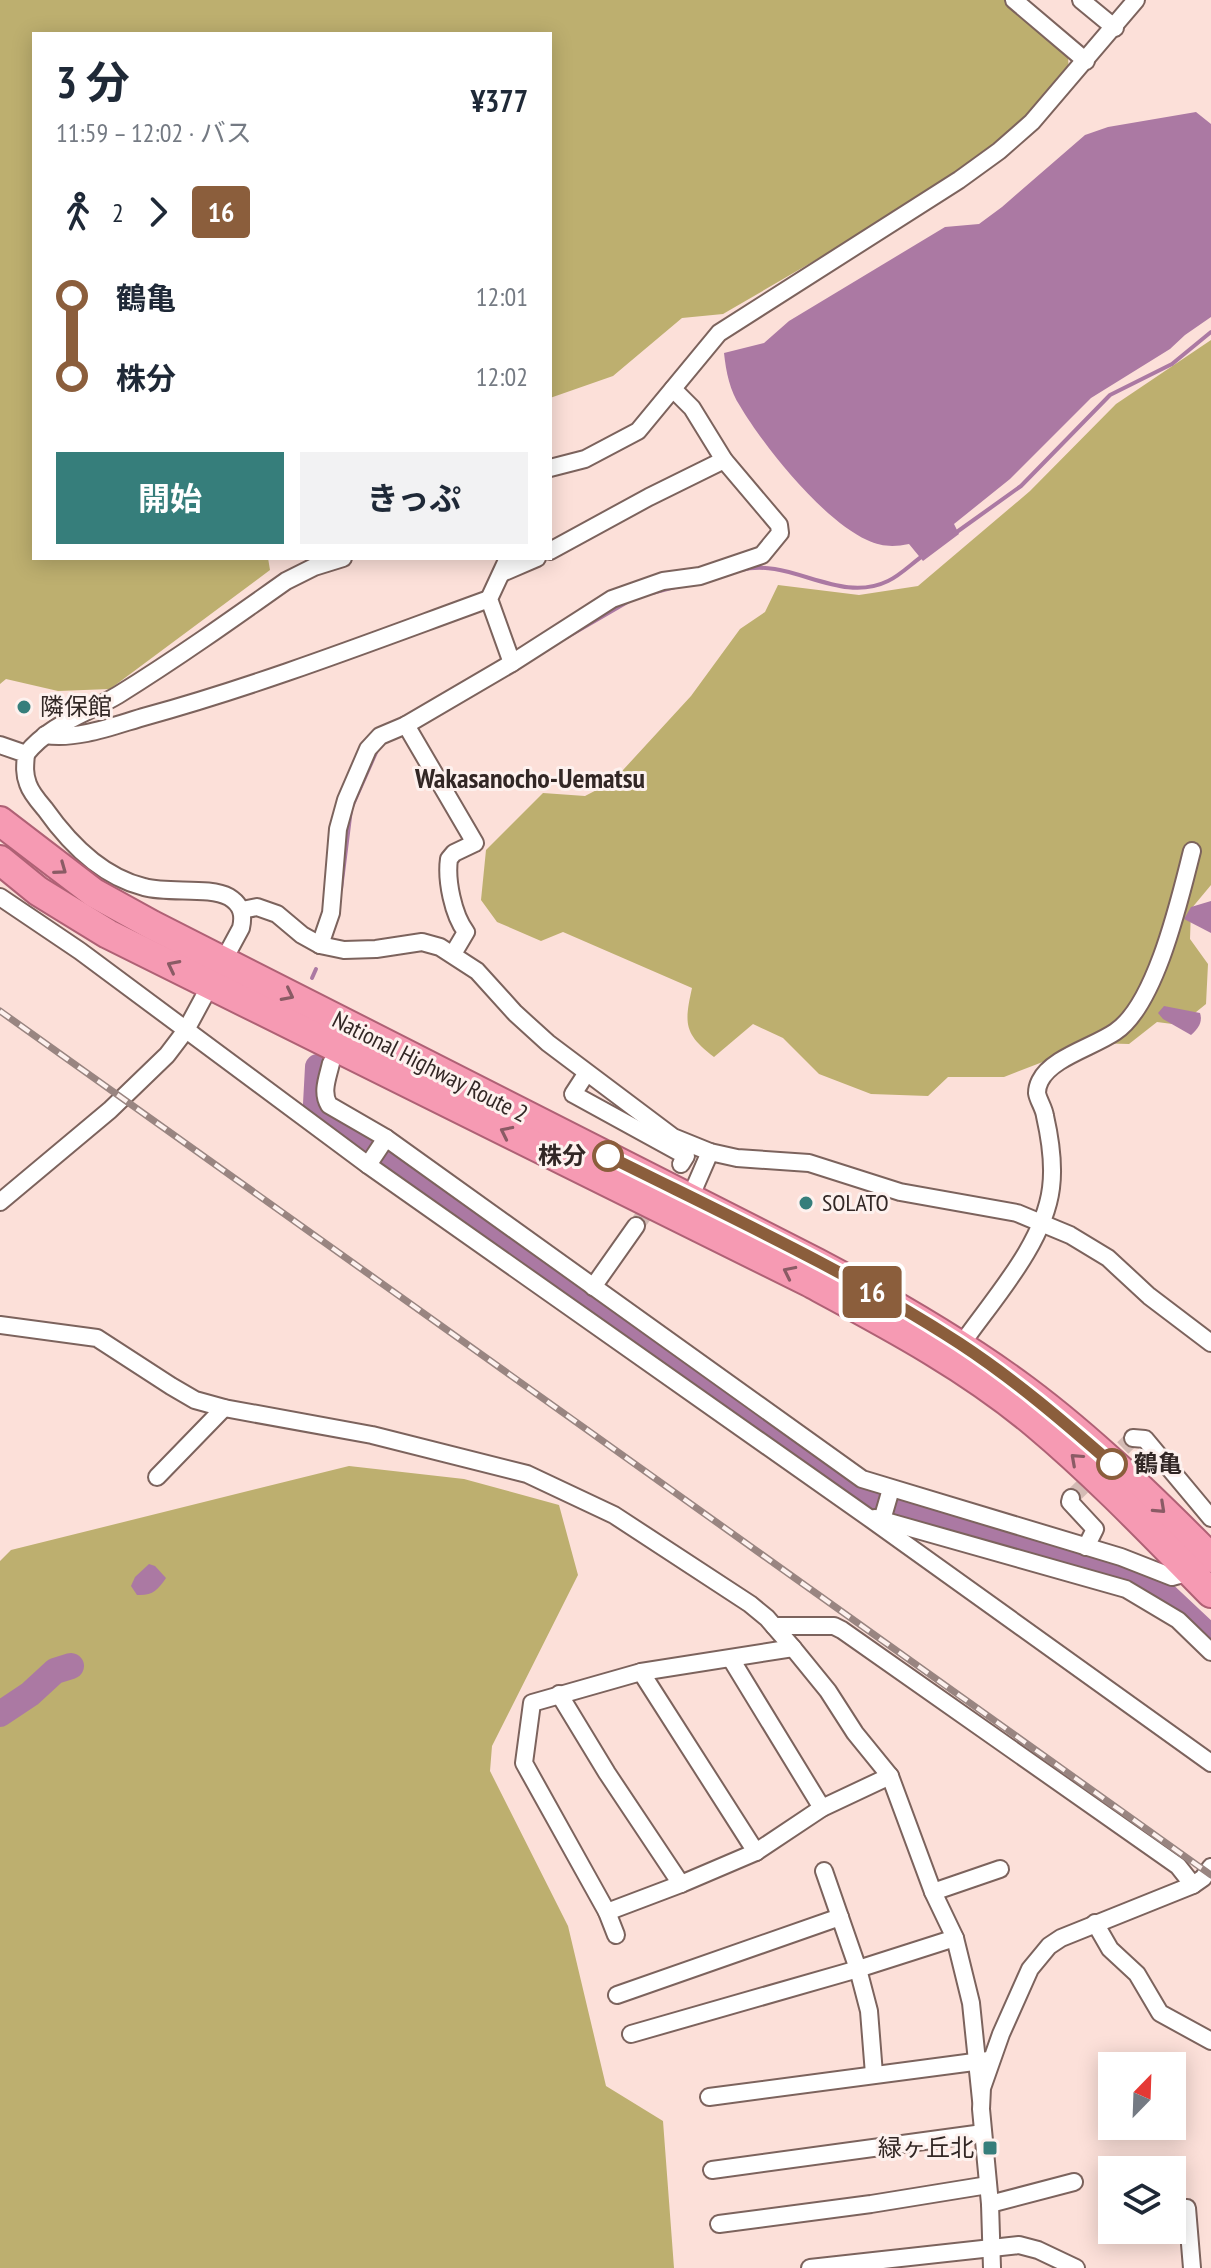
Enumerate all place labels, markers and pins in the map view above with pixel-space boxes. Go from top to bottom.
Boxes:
place label: 隣保館 [40,691,112,722]
marker: 隣保館 [15,698,33,716]
place label: 株分 [538,1140,586,1171]
marker: 株分 [593,1141,623,1171]
place label: SOLATO [822,1187,889,1218]
marker: SOLATO [797,1194,815,1212]
place label: 鶴亀 [1134,1448,1182,1479]
marker: 鶴亀 [1097,1449,1127,1479]
place label: 緑ヶ丘北 [878,2132,974,2163]
marker: 緑ヶ丘北 [981,2139,999,2157]

